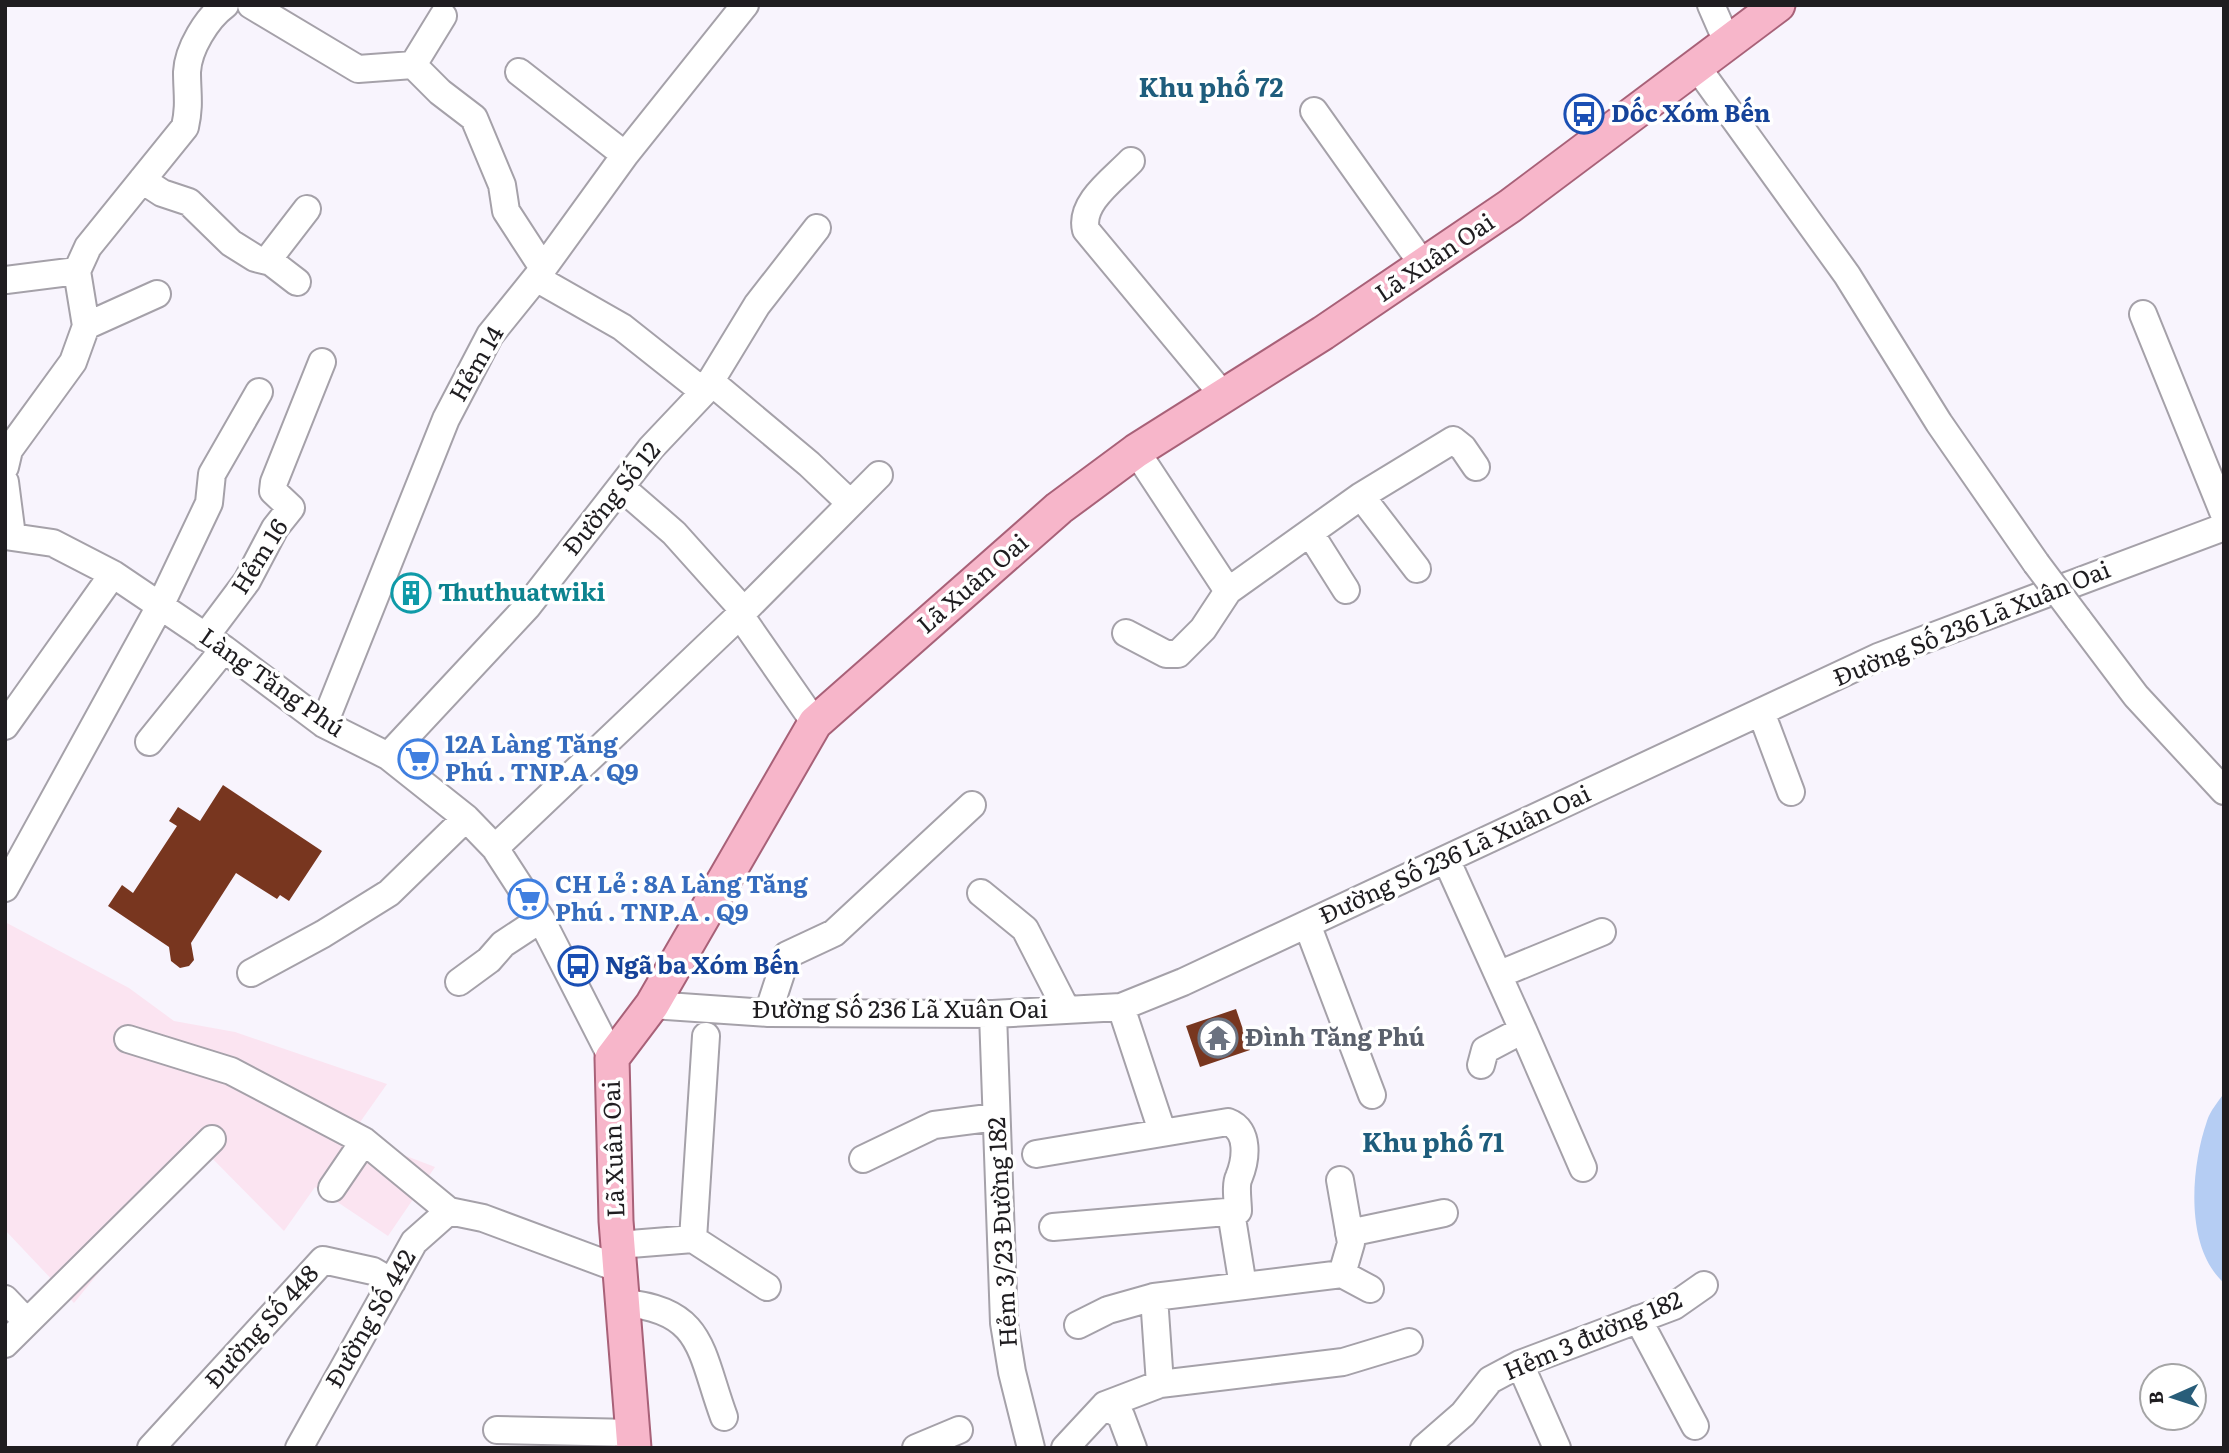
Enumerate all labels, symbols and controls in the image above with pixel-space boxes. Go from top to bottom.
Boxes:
district label: Khu phố 72 [1138,66,1284,105]
bus stop icon: Dốc Xóm Bến [1563,93,1605,135]
place label: Dốc Xóm Bến [1611,94,1771,129]
street label: Lã Xuân Oai [1367,203,1500,309]
street label: Hẻm 14 [439,318,511,407]
street label: Đường Số 12 [553,433,667,562]
street label: Hẻm 16 [221,511,295,600]
street label: Lã Xuân Oai [908,524,1035,640]
street label: Đường Số 236 Lã Xuân Oai [1827,550,2115,693]
building icon: Thuthuatwiki [390,572,432,614]
place label: Thuthuatwiki [438,573,606,608]
street label: Làng Tăng Phú [194,618,353,744]
place label: 12A Làng Tăng Phú . TNP.A . Q9 [445,725,639,788]
supermarket icon: 12A Làng Tăng Phú . TNP.A . Q9 [397,738,439,780]
street label: Đường Số 236 Lã Xuân Oai [1312,774,1595,931]
place label: CH Lẻ : 8A Làng Tăng Phú . TNP.A . Q9 [555,865,808,928]
supermarket icon: CH Lẻ : 8A Làng Tăng Phú . TNP.A . Q9 [507,878,549,920]
bus stop icon: Ngã ba Xóm Bến [557,945,599,987]
place label: Ngã ba Xóm Bến [605,946,800,981]
street label: Đường Số 236 Lã Xuân Oai [752,990,1048,1025]
temple icon: Đình Tăng Phú [1197,1017,1239,1059]
place label: Đình Tăng Phú [1245,1018,1425,1053]
street label: Lã Xuân Oai [592,1080,631,1218]
street label: Hẻm 3/23 Đường 182 [977,1116,1024,1348]
district label: Khu phố 71 [1362,1121,1504,1160]
street label: Đường Số 442 [315,1242,423,1393]
street label: Đường Số 448 [195,1256,325,1395]
street label: Hẻm 3 đường 182 [1497,1280,1687,1387]
north arrow [2138,1362,2208,1432]
text: B [2141,1391,2169,1405]

